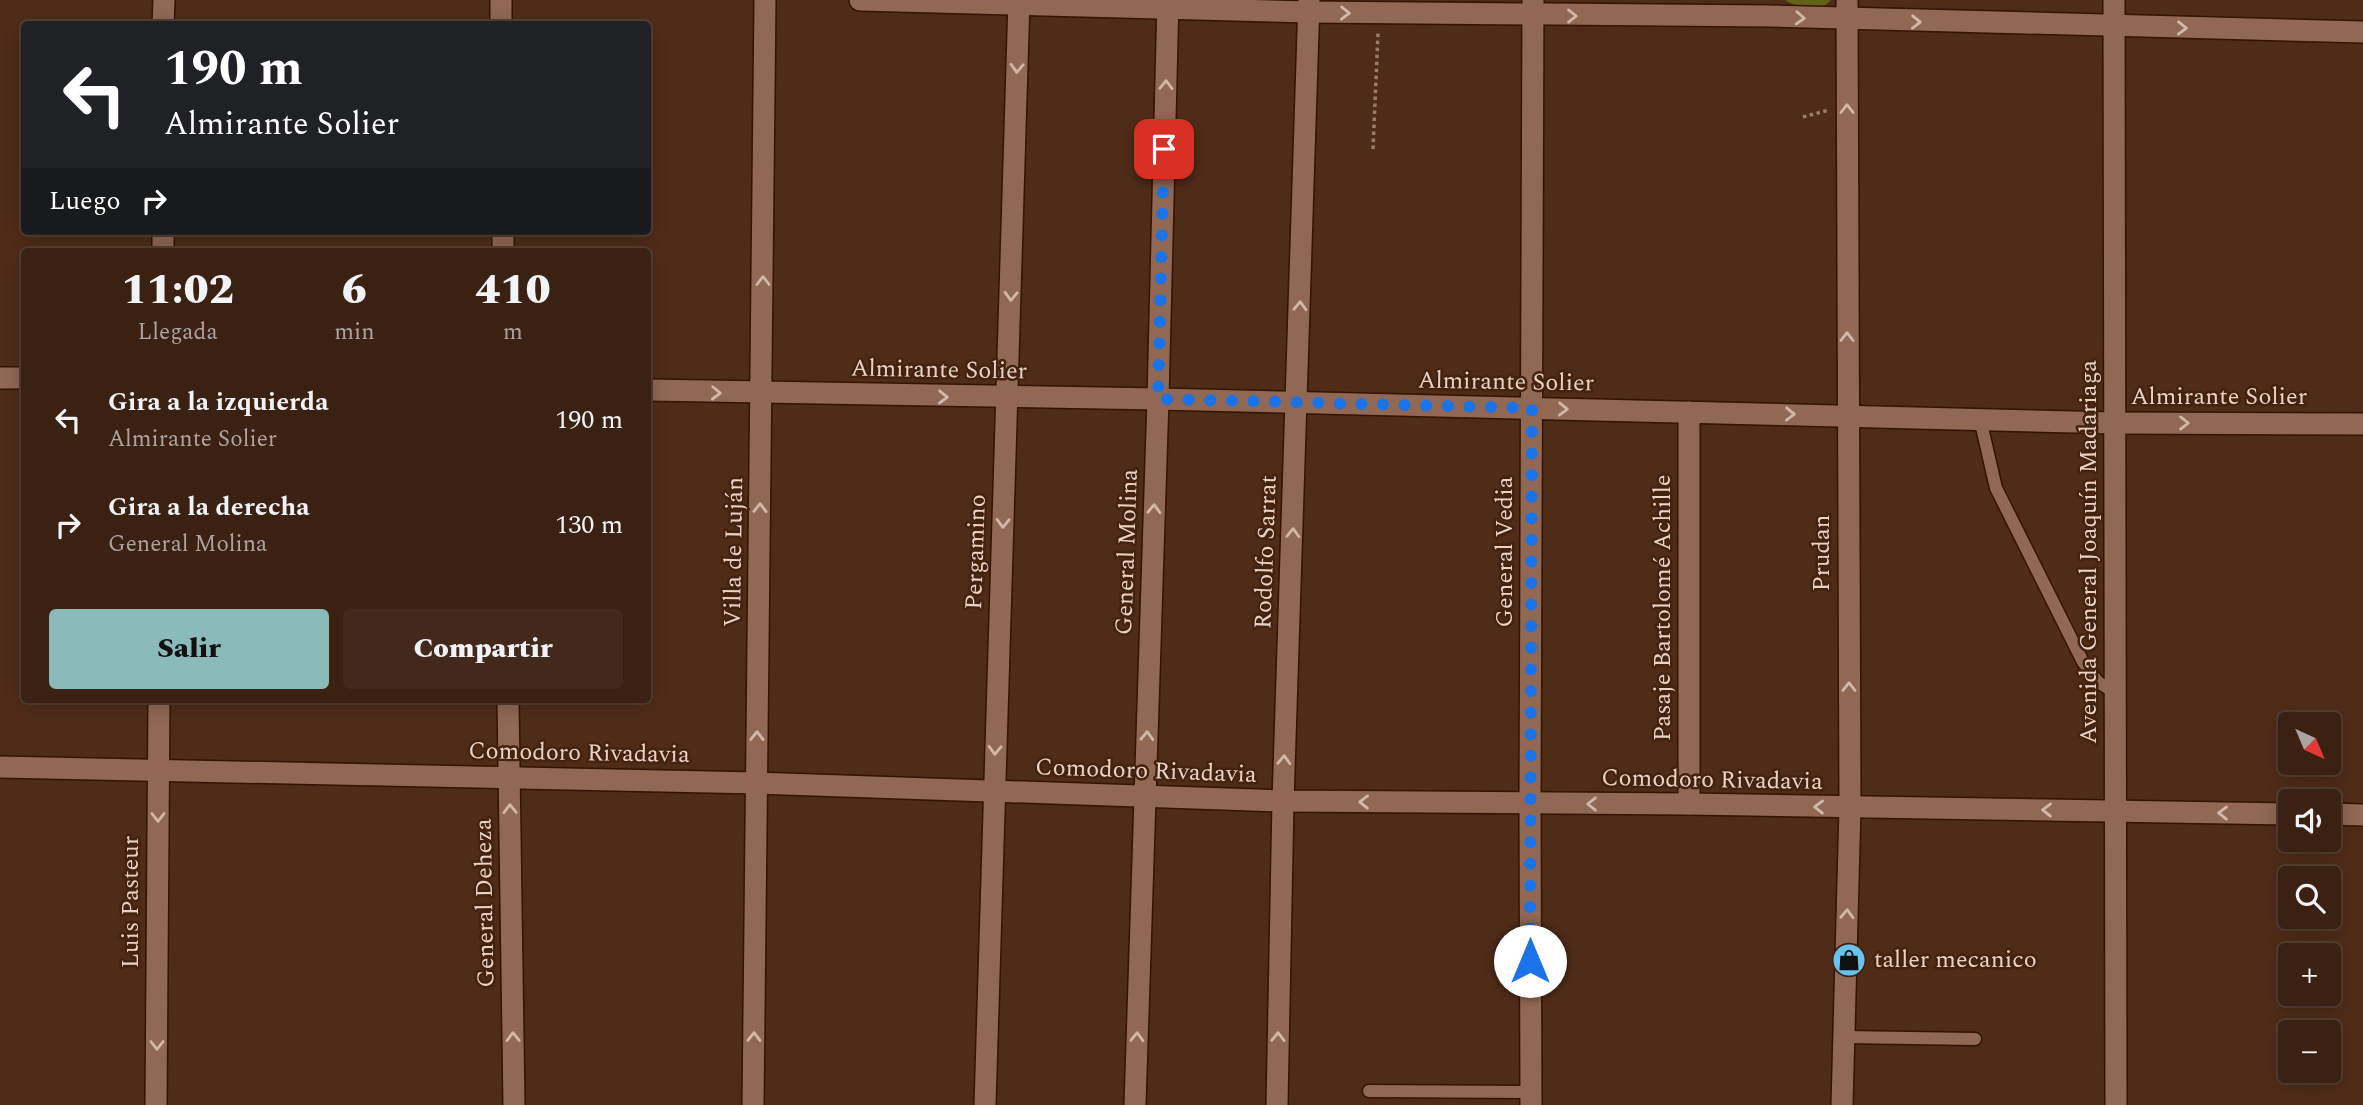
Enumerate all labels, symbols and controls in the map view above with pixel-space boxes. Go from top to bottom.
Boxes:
one-way arrow [1340,5,1351,21]
one-way arrow [1568,8,1578,24]
one-way arrow [1795,10,1806,25]
one-way arrow [1910,14,1921,29]
one-way arrow [2177,20,2188,36]
text: 190 m [164,32,303,107]
icon: left [49,49,140,140]
one-way arrow [1010,63,1025,74]
one-way arrow [1158,79,1174,90]
text: Almirante Solier [164,100,399,149]
one-way arrow [1839,104,1855,114]
pin [1134,119,1194,179]
icon: arrive [1145,130,1183,168]
text: Luego [49,181,121,221]
icon: right [135,182,173,220]
text: 11:02 [121,259,234,322]
text: 6 [342,259,367,322]
text: 410 [475,259,551,322]
one-way arrow [755,275,771,286]
one-way arrow [1003,290,1018,301]
one-way arrow [1293,300,1308,311]
text: Llegada [138,315,218,350]
text: min [334,315,375,350]
text: m [503,315,523,350]
one-way arrow [1839,331,1855,342]
street label: Almirante Solier [851,350,1027,390]
street label: Avenida General Joaquín Madariaga [2071,360,2107,744]
street label: Almirante Solier [1418,362,1594,402]
street label: Almirante Solier [2131,379,2307,415]
text: Gira a la izquierda [108,382,329,422]
one-way arrow [710,385,721,400]
one-way arrow [938,389,949,405]
text: 190 m [555,400,623,440]
icon: left [49,401,87,439]
one-way arrow [1558,401,1568,417]
one-way arrow [1785,406,1796,422]
one-way arrow [2178,416,2189,431]
text: Almirante Solier [108,422,277,457]
street label: General Molina [1106,468,1148,636]
street label: Rodolfo Sarrat [1245,474,1287,630]
street label: Pasaje Bartolomé Achille [1645,475,1681,741]
street label: General Vedia [1487,476,1523,627]
street label: Villa de Luján [715,477,753,627]
text: Gira a la derecha [108,487,310,527]
street label: Pergamino [956,494,996,610]
one-way arrow [753,503,768,514]
one-way arrow [1147,503,1162,514]
text: 130 m [555,505,623,545]
icon: right [49,506,87,544]
street label: Prudan [1804,514,1840,592]
one-way arrow [995,518,1011,529]
text: General Molina [108,527,267,562]
one-way arrow [1285,527,1300,538]
button: Salir [49,609,329,689]
button: Compartir [343,609,623,689]
one-way arrow [1841,681,1857,692]
north arrow [2278,712,2342,775]
map controls [2278,712,2341,1083]
one-way arrow [749,730,765,741]
one-way arrow [1139,730,1154,741]
street label: Comodoro Rivadavia [468,733,690,773]
one-way arrow [987,746,1003,756]
street label: Comodoro Rivadavia [1035,749,1258,793]
one-way arrow [1277,755,1292,766]
street label: Comodoro Rivadavia [1601,760,1823,800]
button: sound [2278,789,2341,852]
one-way arrow [1359,794,1369,810]
one-way arrow [1586,796,1597,812]
one-way arrow [1814,799,1824,815]
one-way arrow [2041,802,2052,818]
one-way arrow [502,804,518,814]
one-way arrow [2217,805,2228,820]
one-way arrow [150,812,166,823]
street label: General Deheza [466,818,504,988]
street label: Luis Pasteur [113,836,149,968]
button: search [2278,866,2341,929]
one-way arrow [1839,909,1855,919]
position arrow [1493,924,1567,998]
shop icon: taller mecanico [1830,941,1868,979]
place label: taller mecanico [1874,942,2037,978]
button: + [2278,943,2341,1006]
button: − [2278,1020,2341,1083]
one-way arrow [505,1031,521,1042]
one-way arrow [746,1031,762,1042]
one-way arrow [1130,1031,1145,1042]
one-way arrow [1270,1031,1286,1042]
one-way arrow [149,1039,164,1050]

